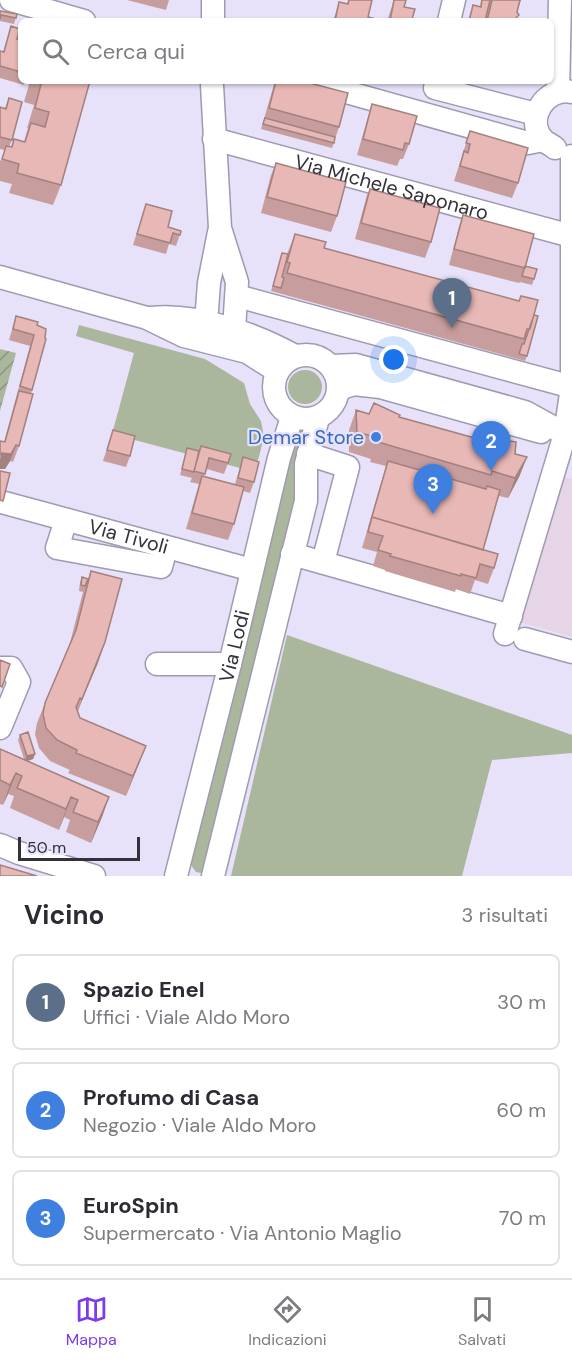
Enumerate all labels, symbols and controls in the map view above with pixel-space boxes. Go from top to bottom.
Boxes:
search box [18,18,554,84]
icon: search [39,35,72,68]
text: Cerca qui [87,37,185,66]
street label: Via Michele Saponaro [292,149,491,226]
pin: 1 [432,278,472,328]
your location [379,345,408,374]
pin: 2 [472,422,510,471]
place label: Demar Store [248,424,364,450]
marker: Demar Store [369,430,383,444]
pin: 3 [414,464,452,514]
street label: Via Tivoli [86,513,171,560]
street label: Via Lodi [213,607,255,685]
scale bar [18,834,140,862]
text: 50 m [27,837,66,858]
text: Vicino [24,898,104,932]
text: 3 risultati [462,902,548,928]
text: Spazio Enel [83,975,205,1004]
text: 1 [42,989,49,1015]
text: 30 m [497,989,546,1015]
text: Uffici · Viale Aldo Moro [83,1004,290,1030]
text: Profumo di Casa [83,1083,259,1112]
text: 2 [40,1097,51,1123]
text: 60 m [497,1097,546,1123]
text: Negozio · Viale Aldo Moro [83,1112,316,1138]
text: EuroSpin [83,1191,179,1220]
text: 3 [39,1205,52,1231]
text: 70 m [499,1205,546,1231]
text: Supermercato · Via Antonio Maglio [83,1220,402,1246]
tab: Mappa [66,1293,117,1350]
tab: Indicazioni [248,1293,327,1350]
tab: Salvati [458,1293,506,1350]

